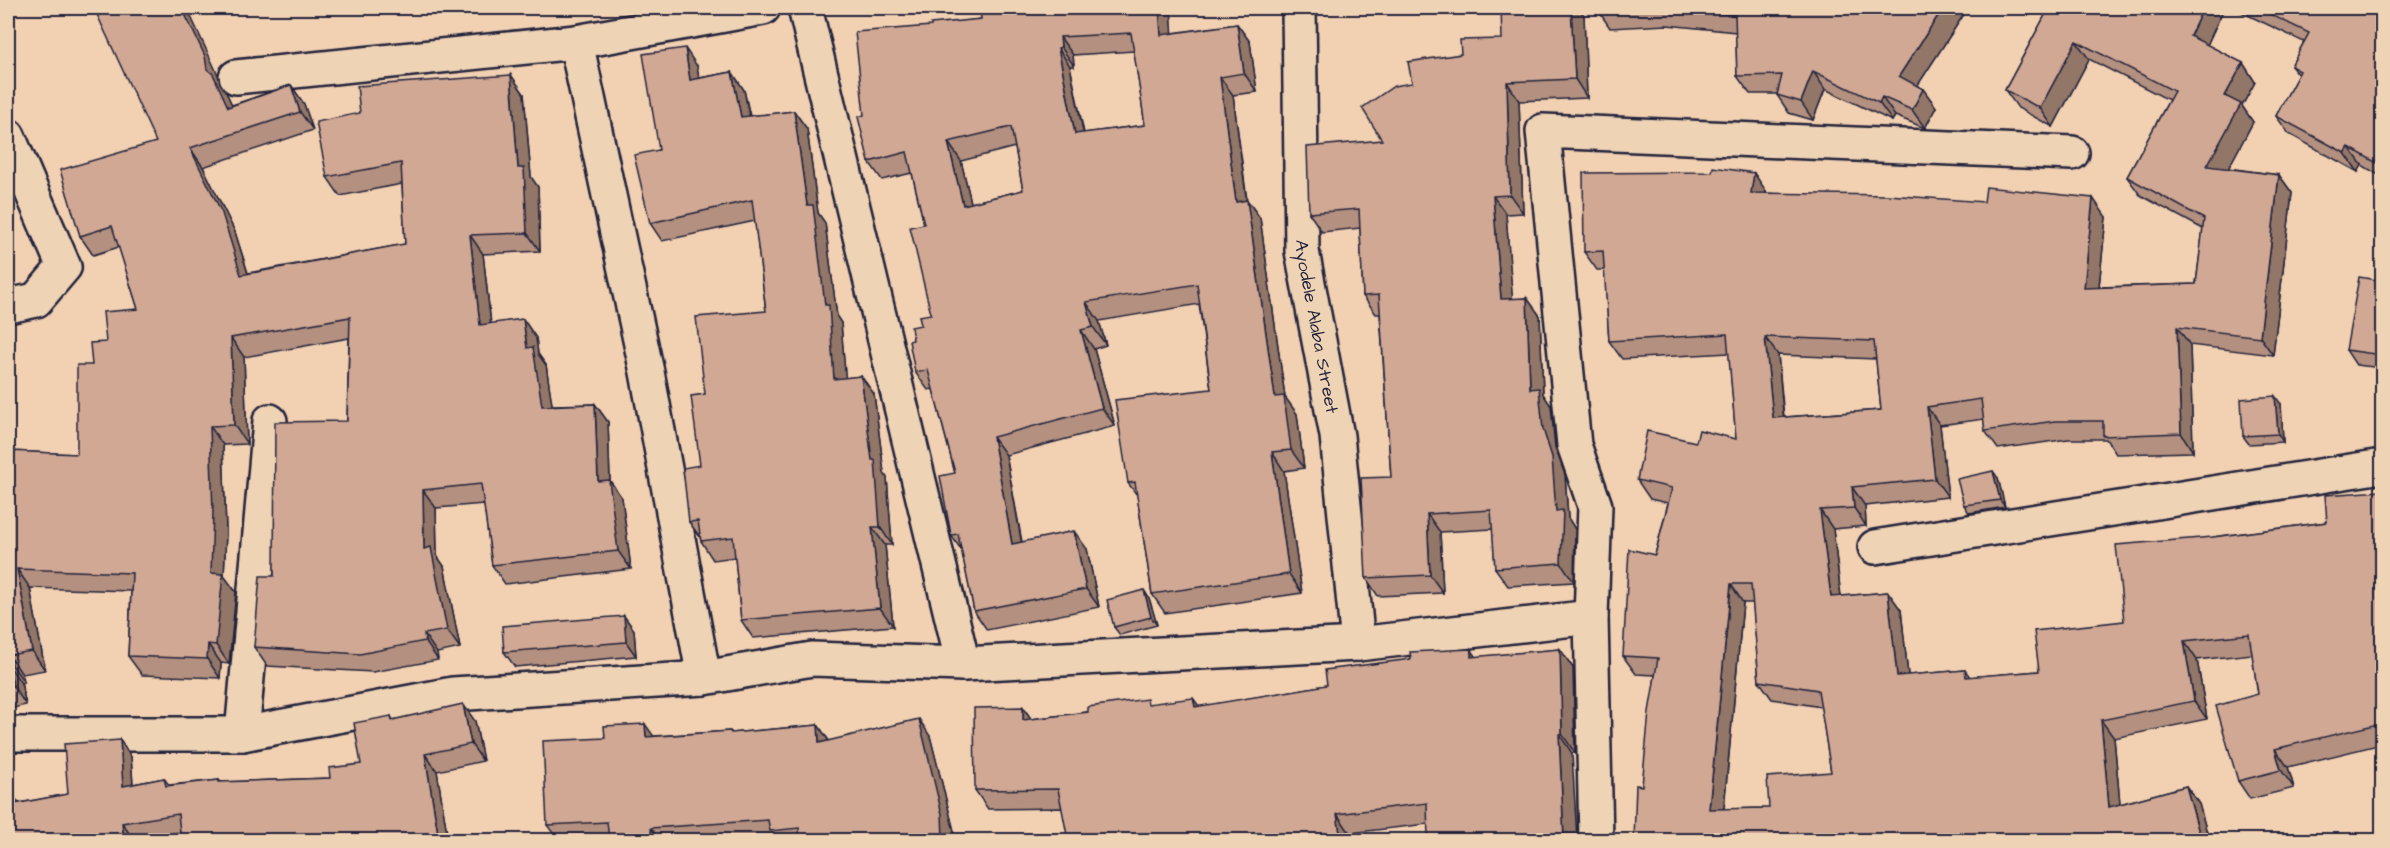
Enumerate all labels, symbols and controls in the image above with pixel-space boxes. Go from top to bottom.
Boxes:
street label: Ayodele Alaba Street [1288,240,1345,416]

